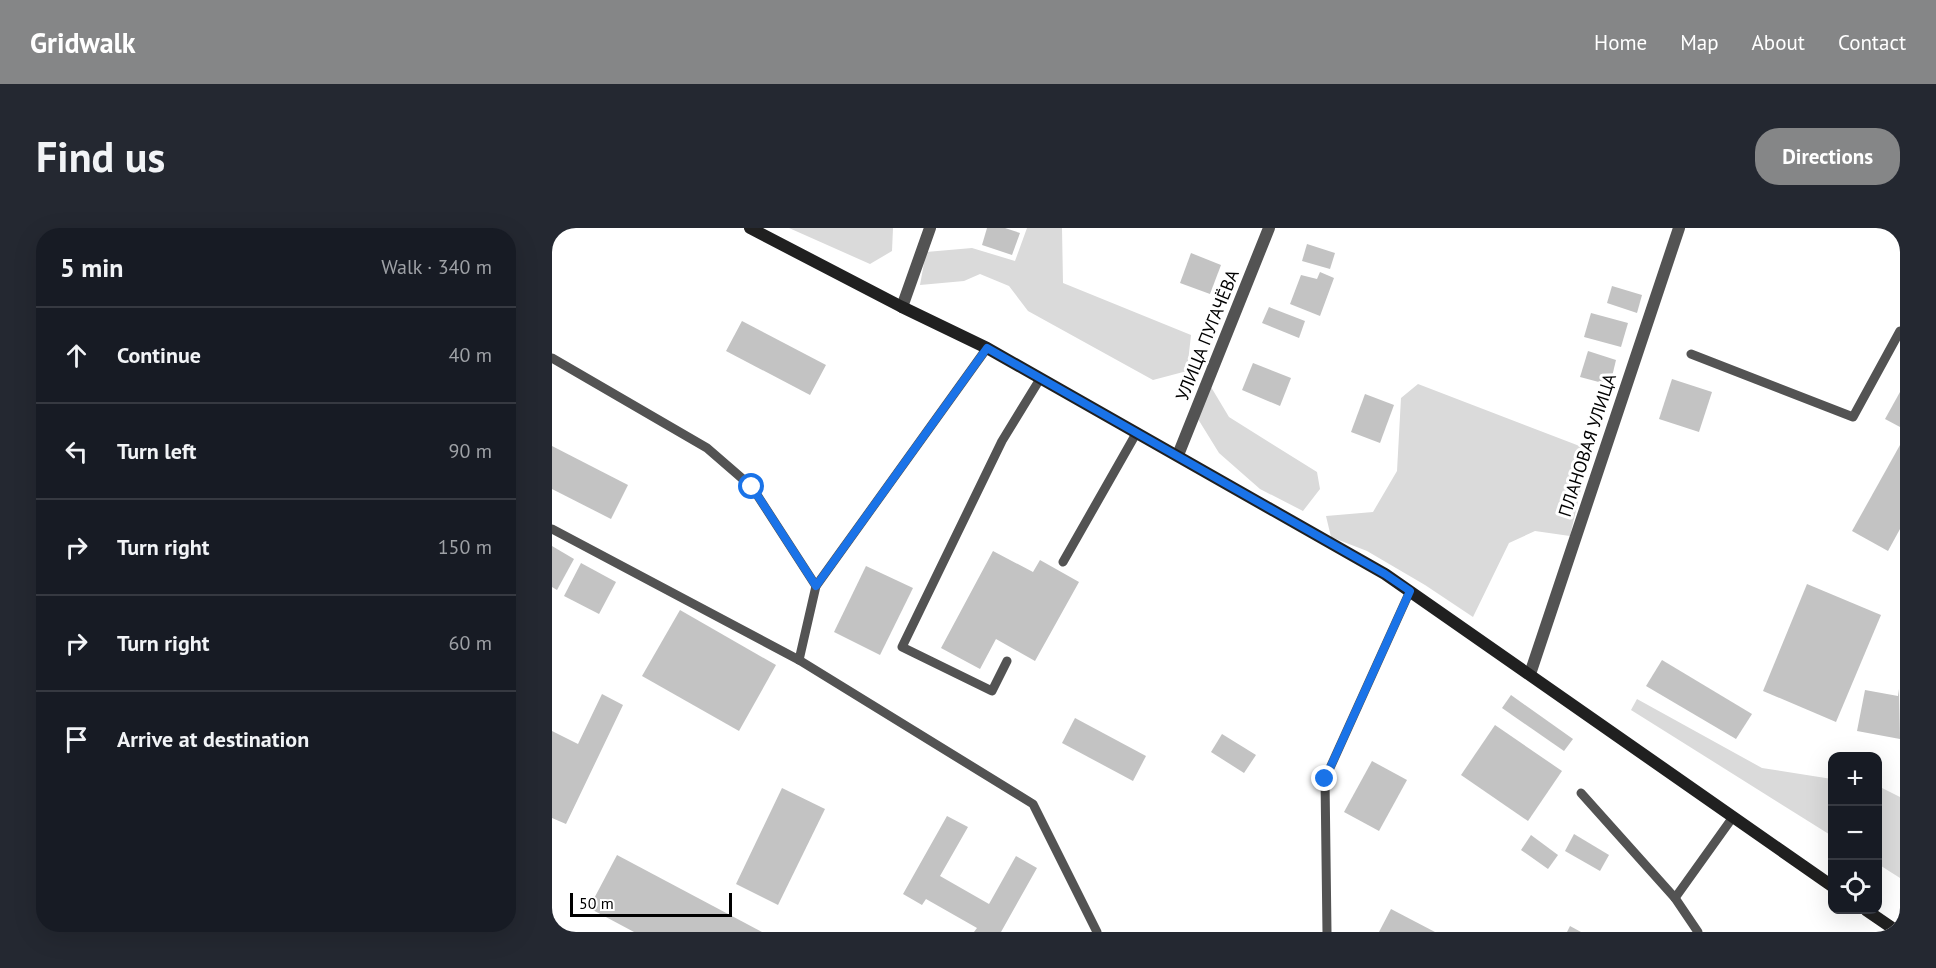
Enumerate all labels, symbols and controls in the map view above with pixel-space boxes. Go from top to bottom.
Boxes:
text: Gridwalk [30,24,136,61]
text: Home [1594,29,1647,56]
text: Map [1680,29,1719,56]
text: About [1752,29,1805,56]
text: Contact [1838,29,1906,56]
button: Directions [1755,128,1900,185]
text: Find us [36,129,165,184]
text: 5 min [60,251,123,284]
text: Walk · 340 m [381,254,492,280]
street label: УЛИЦА ПУГАЧЁВА [1170,266,1244,404]
icon: ahead [60,339,93,372]
text: Continue [117,341,201,369]
text: 40 m [449,342,492,368]
street label: ПЛАНОВАЯ УЛИЦА [1553,370,1621,520]
icon: left [60,435,93,468]
text: Turn left [117,437,197,465]
text: 90 m [449,438,492,464]
route start [738,473,764,499]
icon: right [60,531,93,564]
text: Turn right [117,533,209,561]
text: 150 m [438,534,492,560]
icon: right [60,627,93,660]
text: Turn right [117,629,209,657]
text: 60 m [449,630,492,656]
icon: arrive [60,723,93,756]
text: Arrive at destination [117,725,309,753]
map controls [1828,752,1882,914]
button: + [1828,752,1882,806]
route end [1311,765,1337,791]
button: − [1828,806,1882,860]
button: locate [1828,860,1882,914]
scale bar [570,890,732,918]
text: 50 m [579,893,614,913]

